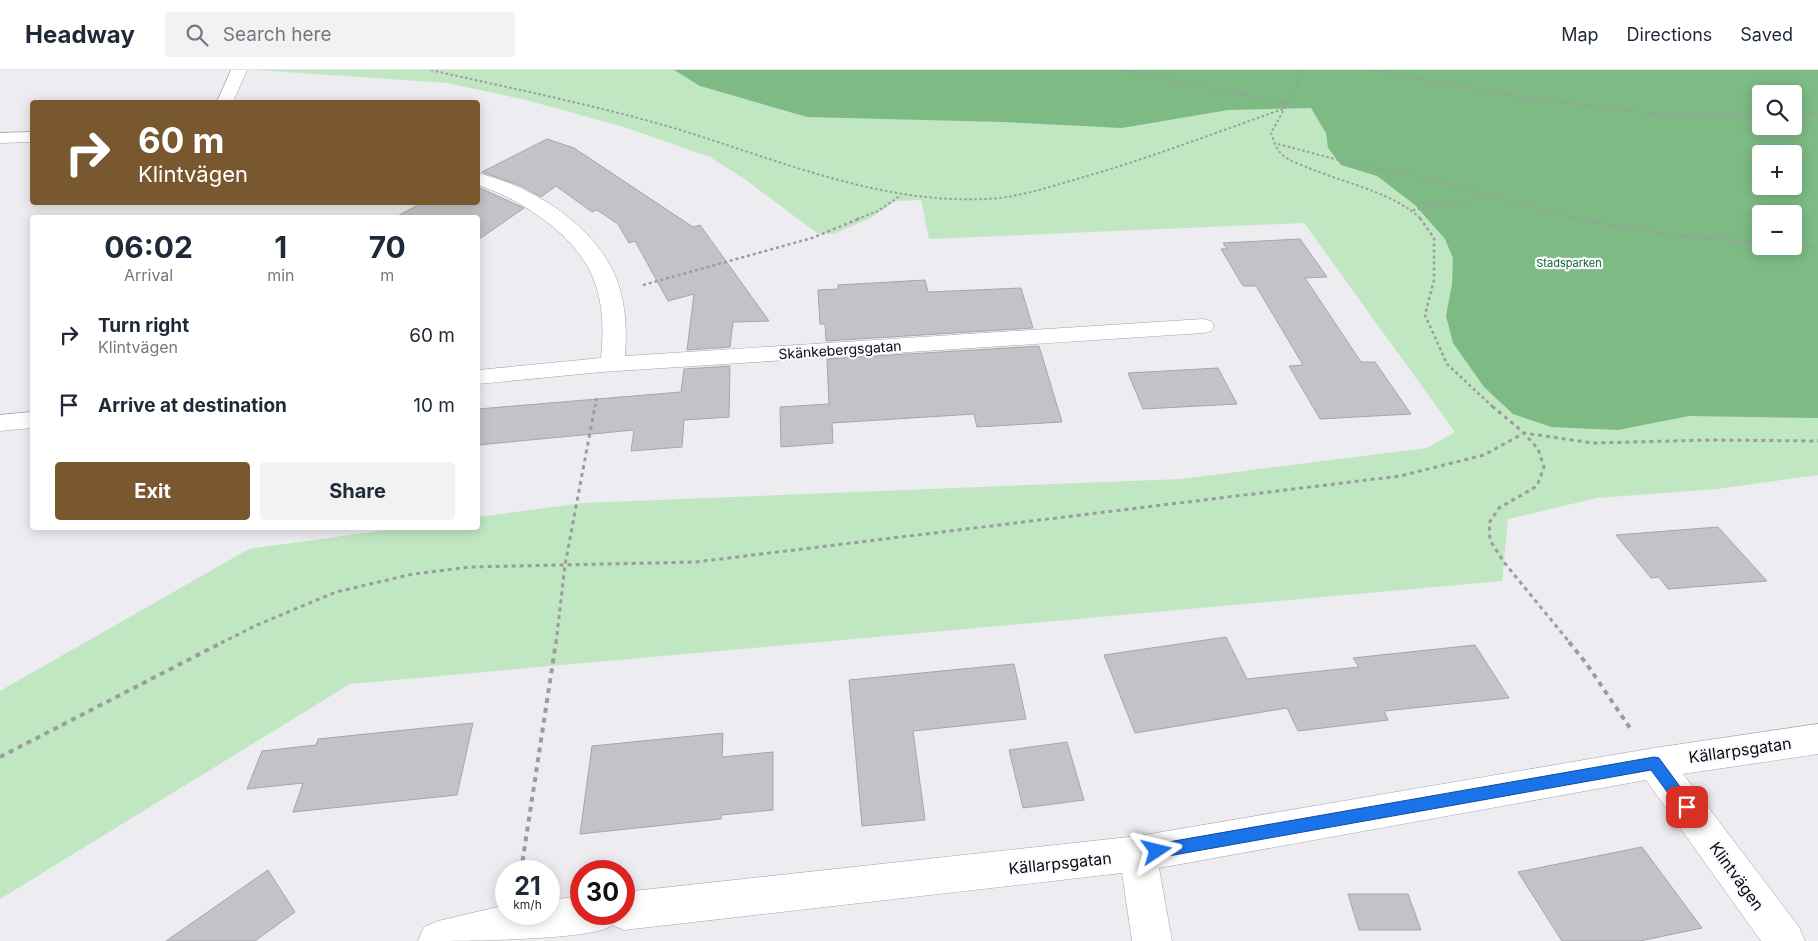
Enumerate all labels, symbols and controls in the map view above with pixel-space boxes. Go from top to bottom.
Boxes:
search box [165,12,515,57]
text: Headway [25,20,135,49]
icon: search [183,21,211,49]
text: Search here [223,23,331,46]
text: Map [1561,24,1599,45]
text: Directions [1627,24,1712,45]
text: Saved [1740,24,1793,45]
map controls [1752,85,1802,255]
button: search [1752,85,1802,135]
text: 60 m [138,119,225,161]
icon: right [55,120,120,185]
button: + [1752,145,1802,195]
text: Klintvägen [138,161,248,187]
button: − [1752,205,1802,255]
text: 06:02 [104,229,193,265]
text: 1 [274,229,287,265]
text: 70 [369,229,406,265]
park label: Stadsparken [1536,256,1602,270]
text: Arrival [124,265,173,285]
text: min [267,265,294,285]
text: m [380,265,394,285]
text: Turn right [98,314,189,337]
icon: right [55,321,83,349]
text: 60 m [409,324,455,347]
text: Klintvägen [98,337,178,357]
street label: Skänkebergsgatan [778,337,902,362]
icon: arrive [55,391,83,419]
text: Arrive at destination [98,394,287,417]
text: 10 m [413,394,455,417]
button: Exit [55,462,250,520]
button: Share [260,462,455,520]
street label: Källarpsgatan [1687,733,1793,767]
pin [1666,786,1708,828]
icon: arrive [1673,793,1701,821]
position arrow [1130,824,1182,876]
street label: Klintvägen [1705,838,1769,914]
street label: Källarpsgatan [1007,848,1113,878]
speed limit sign: 30 [570,860,635,925]
text: 21 [514,871,541,901]
text: km/h [513,897,542,912]

